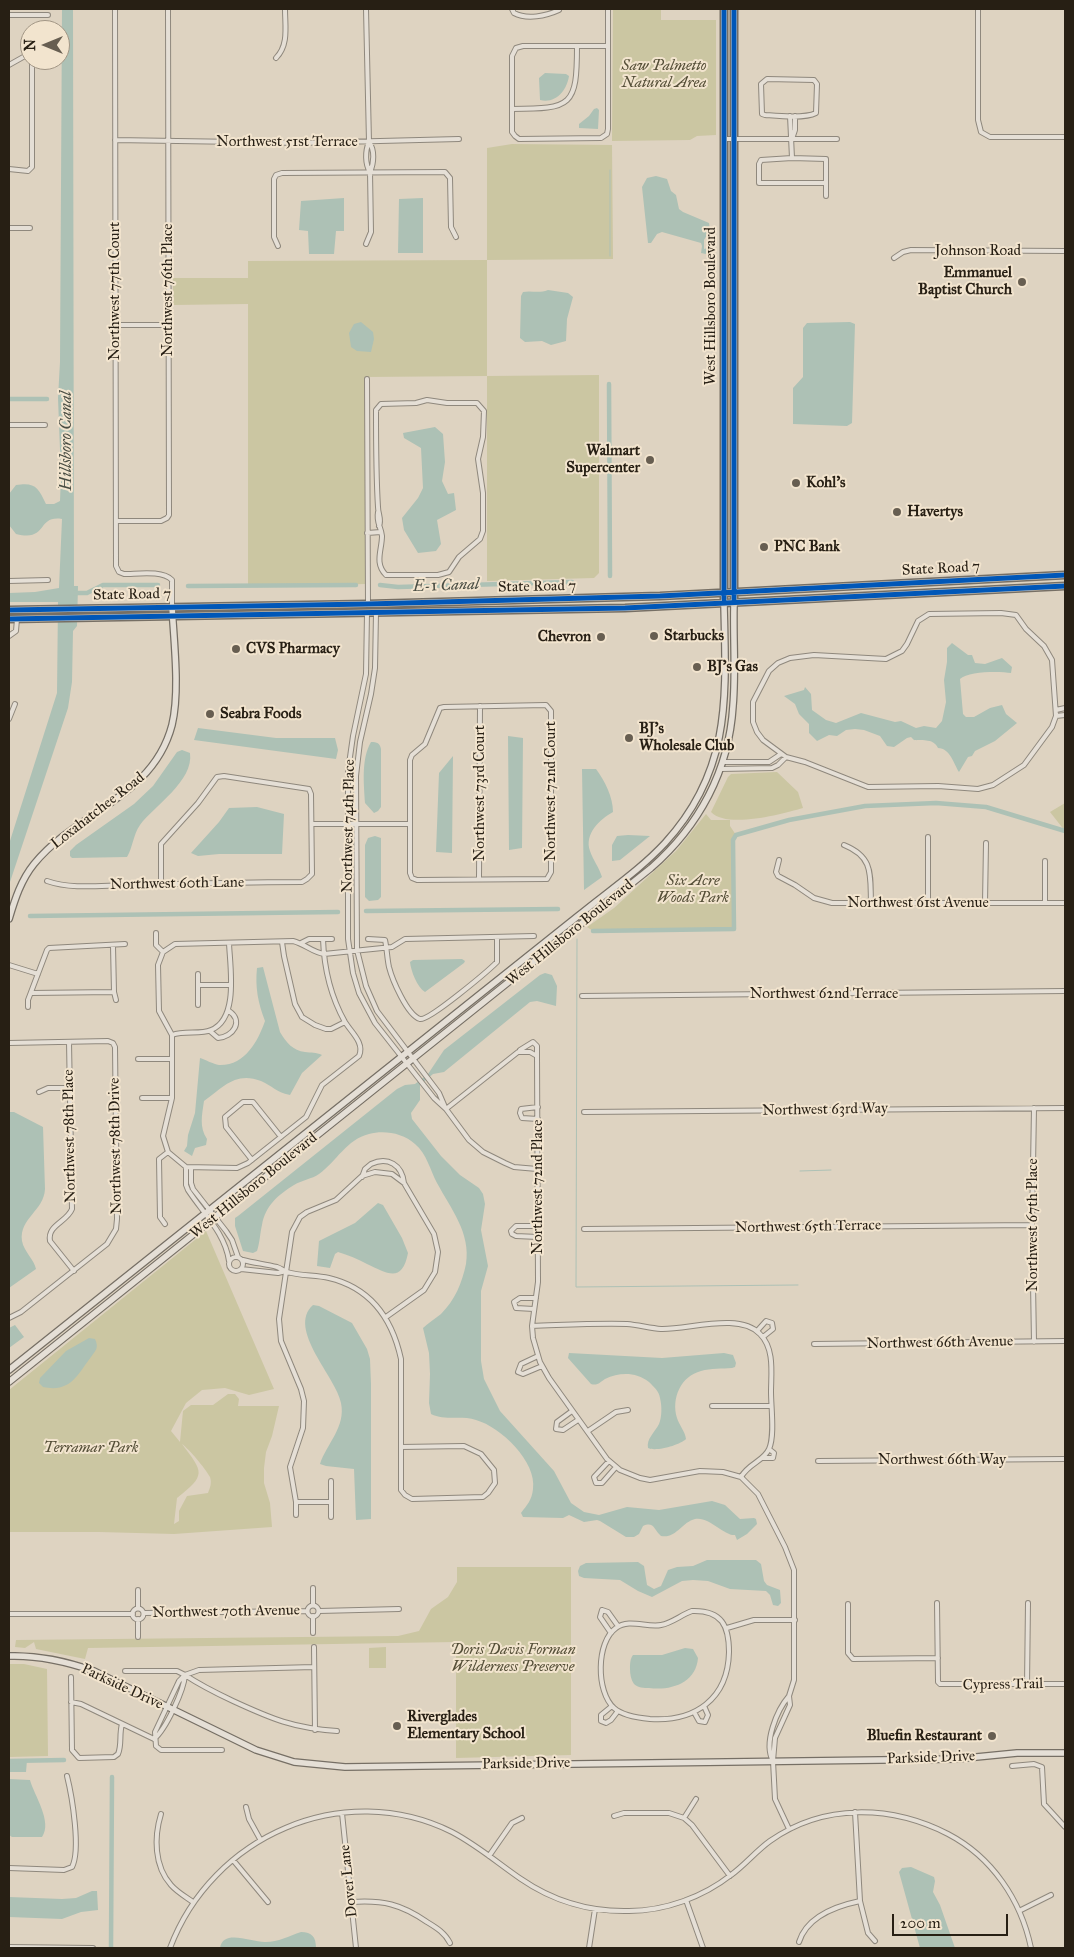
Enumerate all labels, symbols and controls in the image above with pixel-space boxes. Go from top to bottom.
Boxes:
north arrow [20,20,70,70]
text: N [22,39,39,51]
park label: Saw Palmetto Natural Area [621,57,707,92]
street label: Northwest 51st Terrace [216,133,358,151]
street label: Northwest 77th Court [106,222,124,360]
street label: Northwest 76th Place [159,223,177,357]
street label: West Hillsboro Boulevard [702,227,720,385]
street label: Johnson Road [935,242,1021,260]
place label: Emmanuel Baptist Church [918,264,1012,299]
marker: Emmanuel Baptist Church [1016,276,1028,288]
water label: Hillsboro Canal [57,391,77,491]
place label: Walmart Supercenter [566,442,640,477]
marker: Walmart Supercenter [644,454,656,466]
place label: Kohl's [806,474,846,492]
marker: Kohl's [790,477,802,489]
place label: Havertys [907,503,963,521]
marker: Havertys [891,506,903,518]
place label: PNC Bank [774,538,840,556]
marker: PNC Bank [758,541,770,553]
street label: State Road 7 [901,558,981,580]
water label: E-1 Canal [413,575,479,597]
street label: State Road 7 [498,577,576,597]
street label: State Road 7 [93,585,171,605]
place label: Starbucks [664,627,724,645]
place label: Chevron [538,628,591,646]
marker: Starbucks [648,630,660,642]
marker: Chevron [595,631,607,643]
place label: CVS Pharmacy [246,640,340,658]
marker: CVS Pharmacy [230,643,242,655]
place label: BJ’s Gas [707,658,758,676]
marker: BJ’s Gas [691,661,703,673]
place label: Seabra Foods [220,705,301,723]
marker: Seabra Foods [204,708,216,720]
place label: BJ's Wholesale Club [639,720,734,755]
street label: Northwest 72nd Court [542,721,560,861]
street label: Northwest 73rd Court [471,725,489,861]
marker: BJ's Wholesale Club [623,732,635,744]
street label: Northwest 74th Place [339,759,359,893]
street label: Loxahatchee Road [48,769,148,853]
park label: Six Acre Woods Park [657,872,729,907]
street label: Northwest 60th Lane [110,874,244,894]
street label: West Hillsboro Boulevard [503,876,637,990]
street label: Northwest 61st Avenue [847,894,989,912]
street label: Northwest 62nd Terrace [750,985,898,1003]
street label: Northwest 78th Place [60,1069,80,1203]
street label: Northwest 78th Drive [106,1078,126,1214]
street label: Northwest 63rd Way [762,1100,888,1120]
street label: Northwest 72nd Place [529,1120,547,1254]
street label: West Hillsboro Boulevard [187,1129,321,1243]
street label: Northwest 67th Place [1024,1158,1042,1292]
street label: Northwest 65th Terrace [735,1217,881,1237]
street label: Northwest 66th Avenue [867,1333,1013,1353]
park label: Terramar Park [44,1439,138,1457]
street label: Northwest 66th Way [878,1451,1006,1469]
street label: Northwest 70th Avenue [152,1602,300,1622]
park label: Doris Davis Forman Wilderness Preserve [451,1641,575,1676]
street label: Parkside Drive [78,1660,166,1714]
street label: Cypress Trail [962,1675,1044,1695]
place label: Riverglades Elementary School [407,1708,525,1743]
marker: Riverglades Elementary School [391,1720,403,1732]
place label: Bluefin Restaurant [867,1727,982,1745]
marker: Bluefin Restaurant [986,1730,998,1742]
street label: Parkside Drive [887,1747,975,1769]
street label: Parkside Drive [482,1754,570,1774]
street label: Dover Lane [336,1844,362,1918]
scale bar [894,1904,1010,1936]
text: 200 m [900,1914,941,1932]

